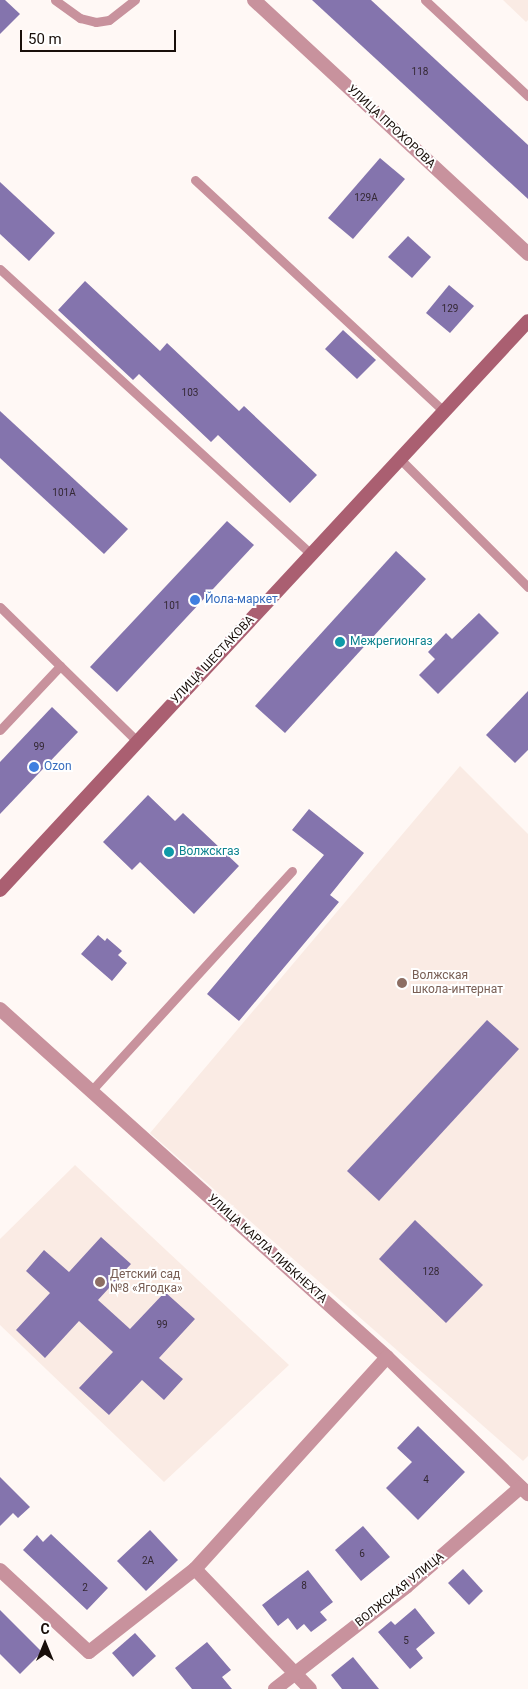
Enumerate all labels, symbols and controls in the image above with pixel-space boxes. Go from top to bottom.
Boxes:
scale bar [22,20,179,52]
text: 50 m [28,30,62,48]
house number: 118 [412,66,428,78]
street label: УЛИЦА ПРОХОРОВА [344,83,438,171]
house number: 129А [354,192,378,204]
house number: 129 [442,303,458,315]
house number: 103 [182,387,198,399]
house number: 101А [52,487,76,499]
place label: Йола-маркет [205,593,278,607]
marker: Йола-маркет [189,594,201,606]
house number: 101 [164,600,180,612]
street label: УЛИЦА ШЕСТАКОВА [168,613,258,707]
place label: Межрегионгаз [350,635,433,649]
marker: Межрегионгаз [334,636,346,648]
house number: 99 [33,741,45,753]
place label: Ozon [44,760,72,774]
marker: Ozon [28,761,40,773]
place label: Волжскгаз [179,845,240,859]
marker: Волжскгаз [163,846,175,858]
place label: Волжская школа-интернат [412,969,503,997]
marker: Волжская школа-интернат [396,977,408,989]
street label: УЛИЦА КАРЛА ЛИБКНЕХТА [204,1191,330,1307]
house number: 128 [423,1266,439,1278]
place label: Детский сад №8 «Ягодка» [110,1268,183,1296]
marker: Детский сад №8 «Ягодка» [94,1276,106,1288]
house number: 99 [156,1319,168,1331]
house number: 4 [423,1474,429,1486]
house number: 6 [359,1548,365,1560]
street label: ВОЛЖСКАЯ УЛИЦА [353,1550,447,1630]
house number: 2А [142,1555,154,1567]
house number: 8 [301,1580,307,1592]
house number: 2 [82,1582,88,1594]
north arrow [20,1619,70,1669]
text: С [40,1621,50,1637]
house number: 5 [403,1635,409,1647]

